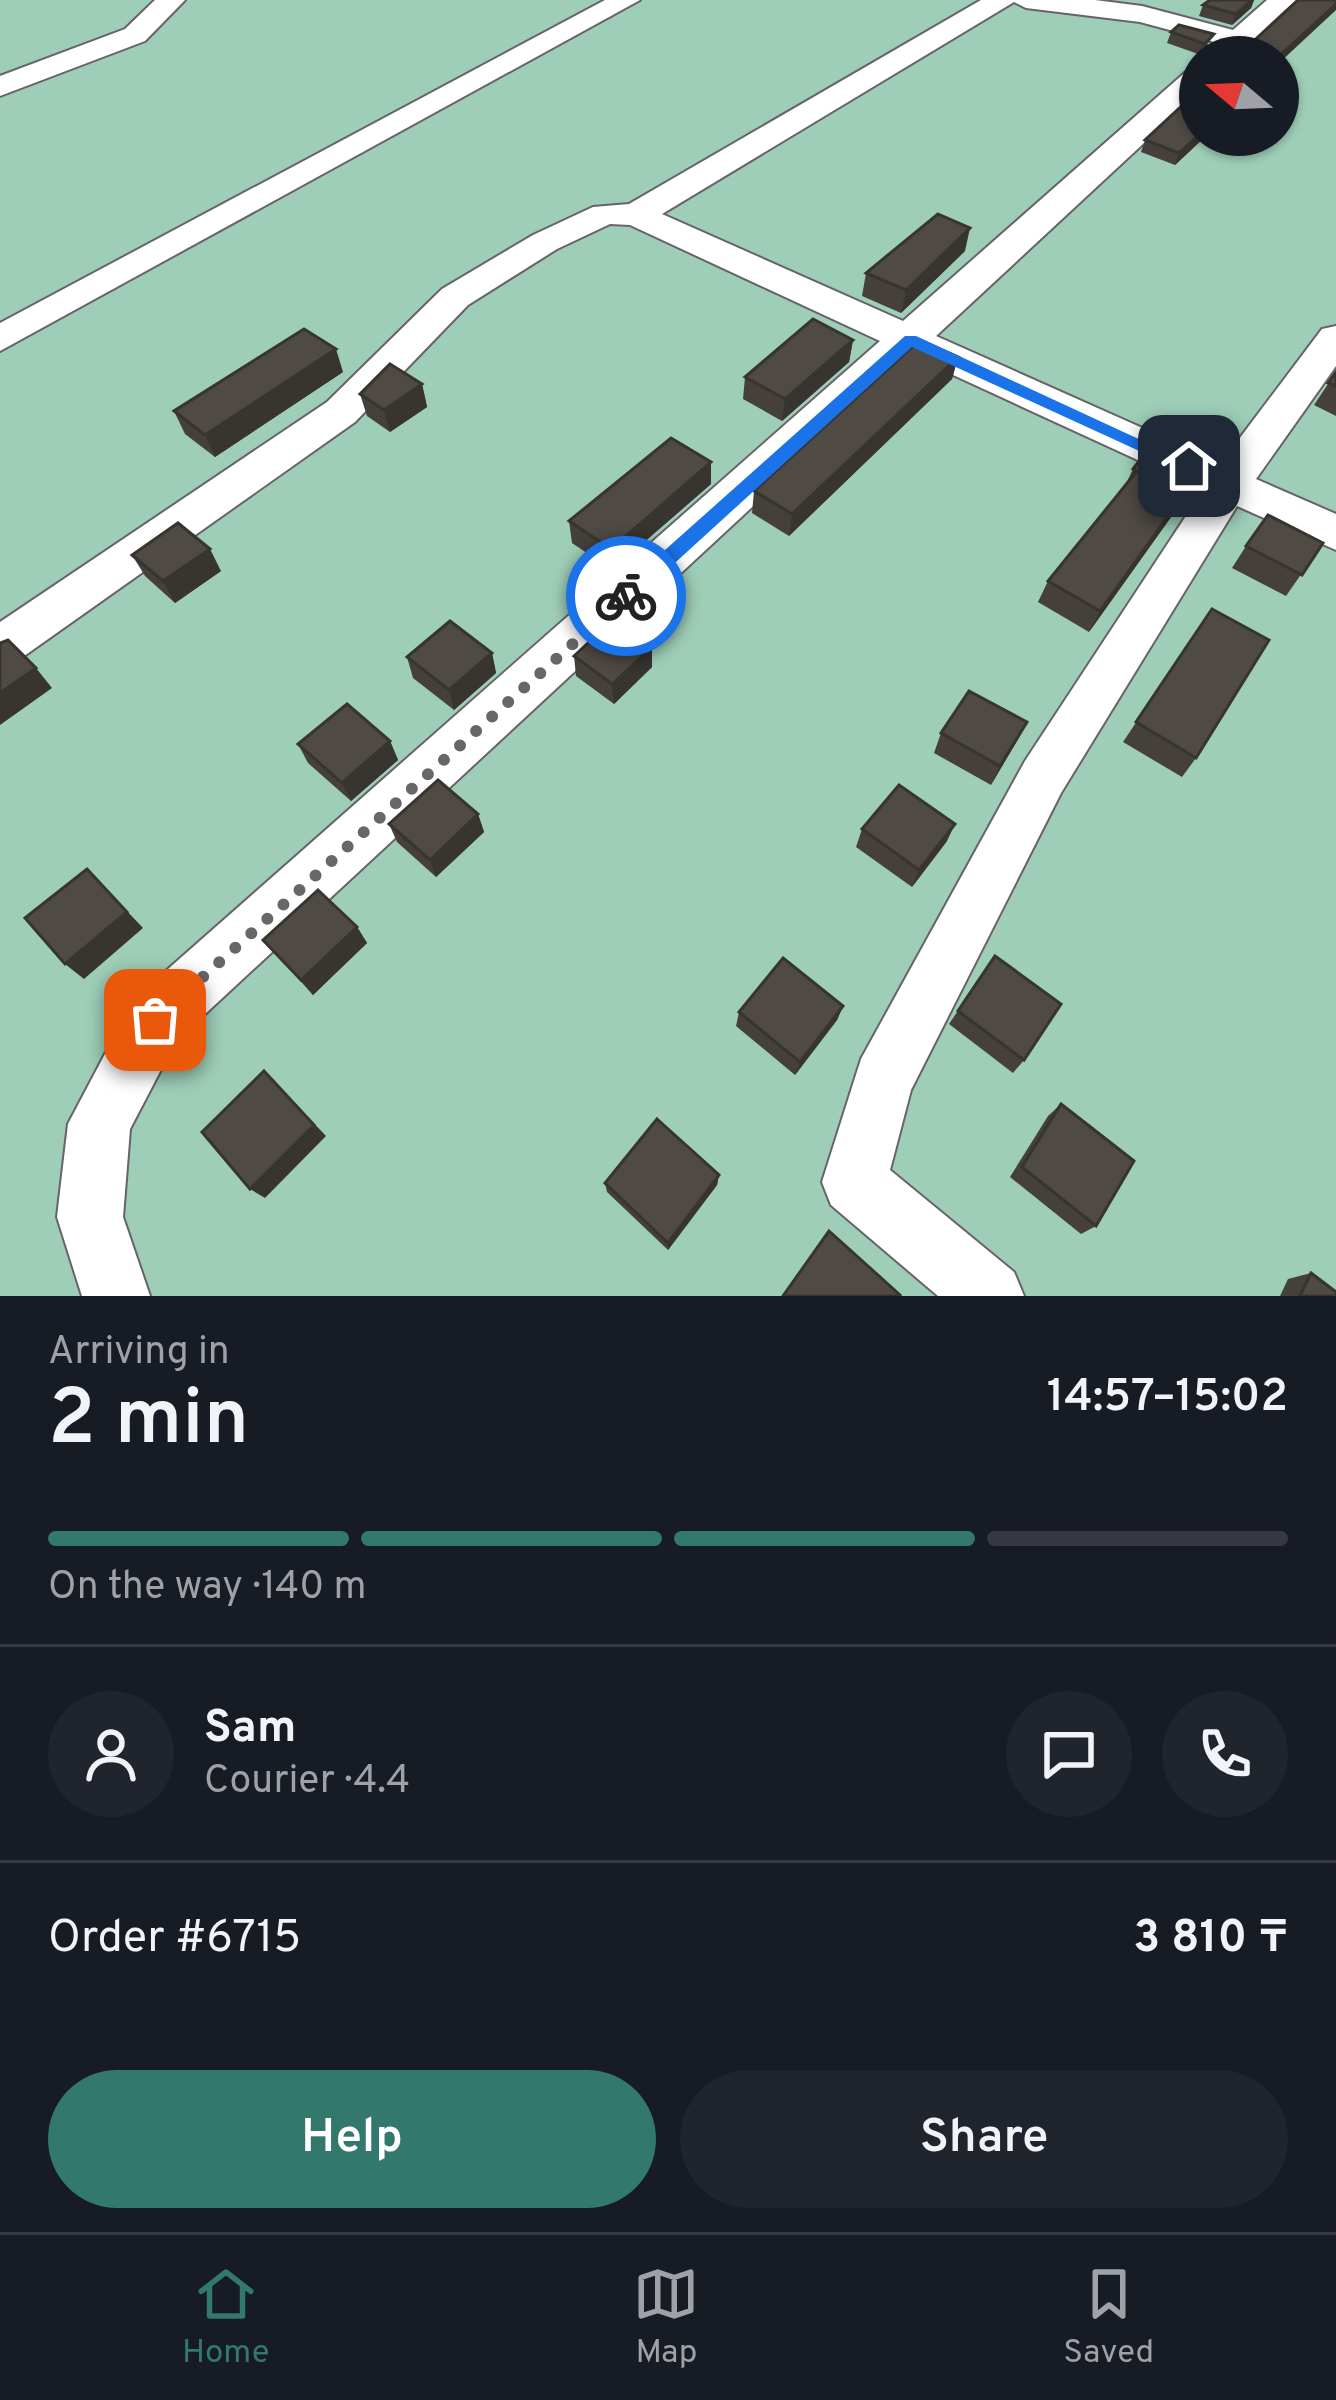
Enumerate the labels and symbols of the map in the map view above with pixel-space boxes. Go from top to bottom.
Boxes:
north arrow [1179,36,1299,156]
pin [1138,415,1240,517]
courier [566,536,686,656]
pin [104,969,206,1071]

